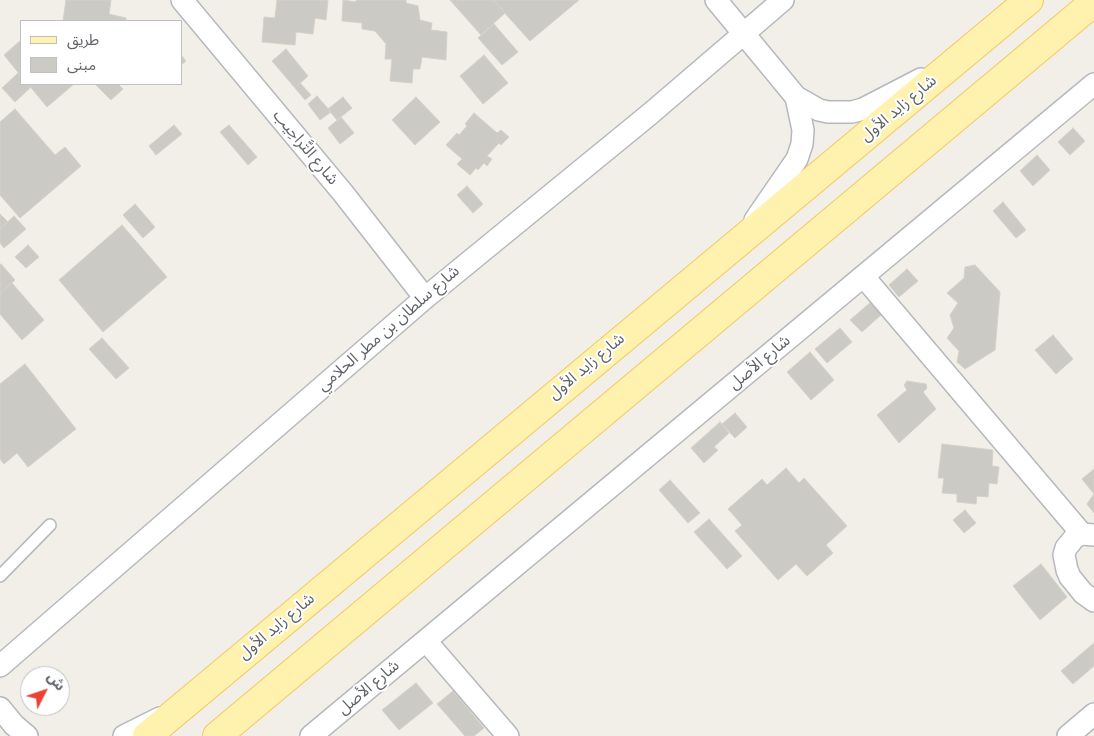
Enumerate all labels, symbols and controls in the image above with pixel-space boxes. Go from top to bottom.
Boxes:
legend [20,20,182,85]
text: طريق [67,30,99,50]
text: مبنى [67,55,96,75]
street label: شارع زايد الأول [857,72,941,146]
street label: شارع التَّراحِيب [268,107,342,189]
street label: شارع سلطان بن مطر الحلامي [314,262,464,396]
street label: شارع زايد الأول [545,330,629,404]
street label: شارع الأصل [725,332,795,394]
street label: شارع زايد الأول [235,590,319,664]
street label: شارع الأصل [334,657,404,719]
north arrow [20,666,70,716]
text: ش [42,668,69,695]

